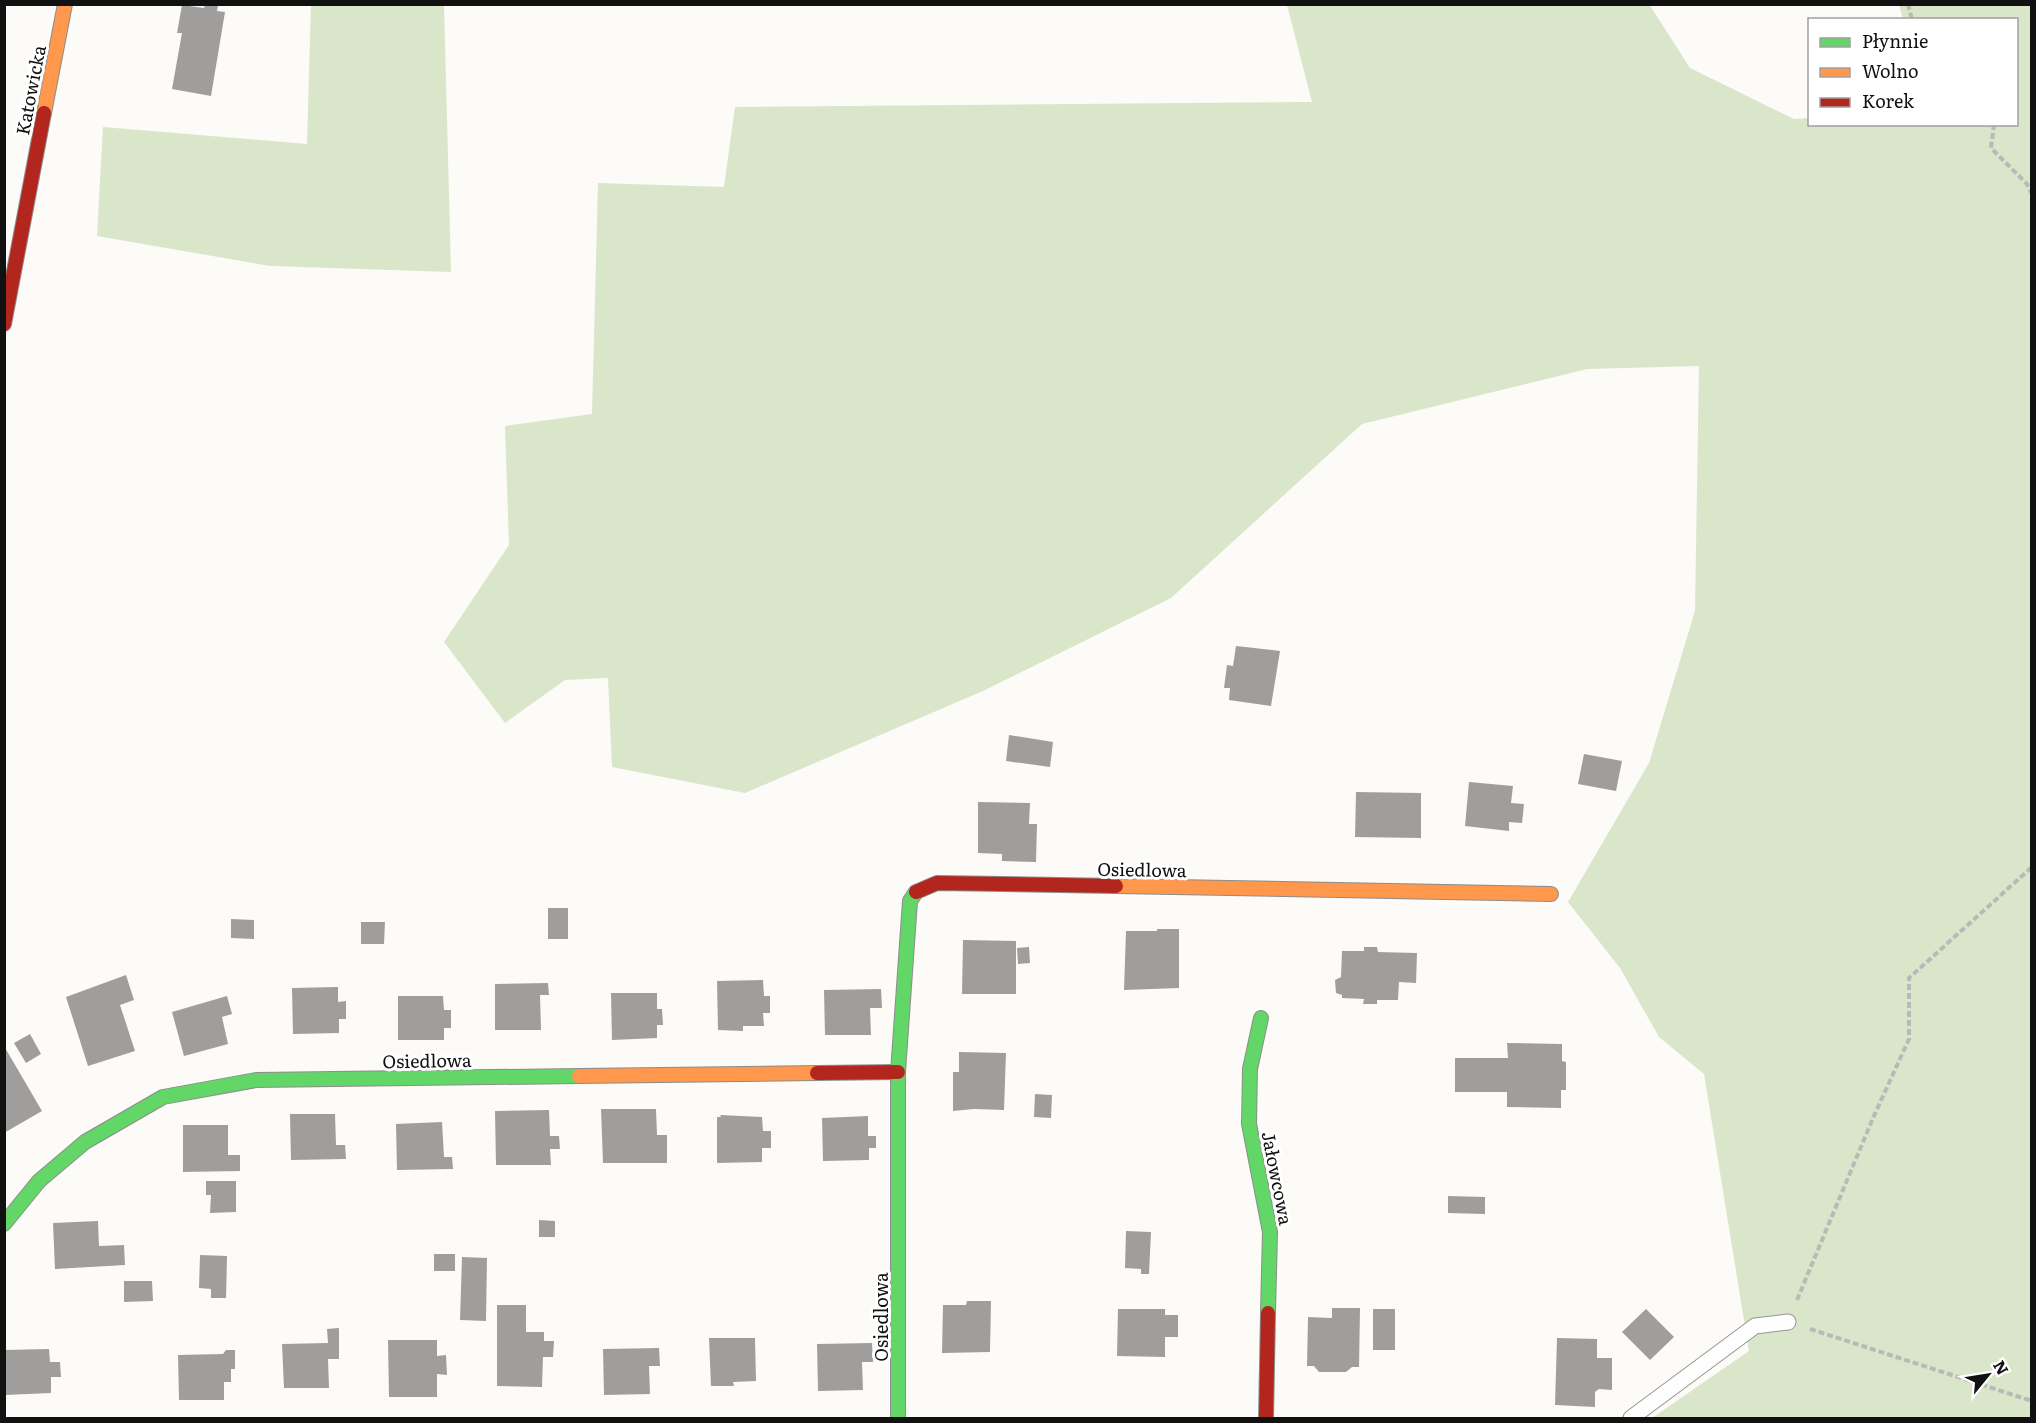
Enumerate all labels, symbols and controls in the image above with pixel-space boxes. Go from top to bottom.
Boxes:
legend [1808,18,2018,126]
text: Płynnie [1862,27,1928,54]
street label: Katowicka [8,42,52,137]
text: Wolno [1862,57,1919,84]
text: Korek [1862,87,1915,114]
street label: Osiedlowa [1097,855,1187,883]
street label: Osiedlowa [382,1046,472,1074]
street label: Jałowcowa [1256,1129,1300,1227]
street label: Osiedlowa [867,1272,894,1362]
north arrow [1958,1345,2018,1405]
text: N [1988,1355,2016,1379]

